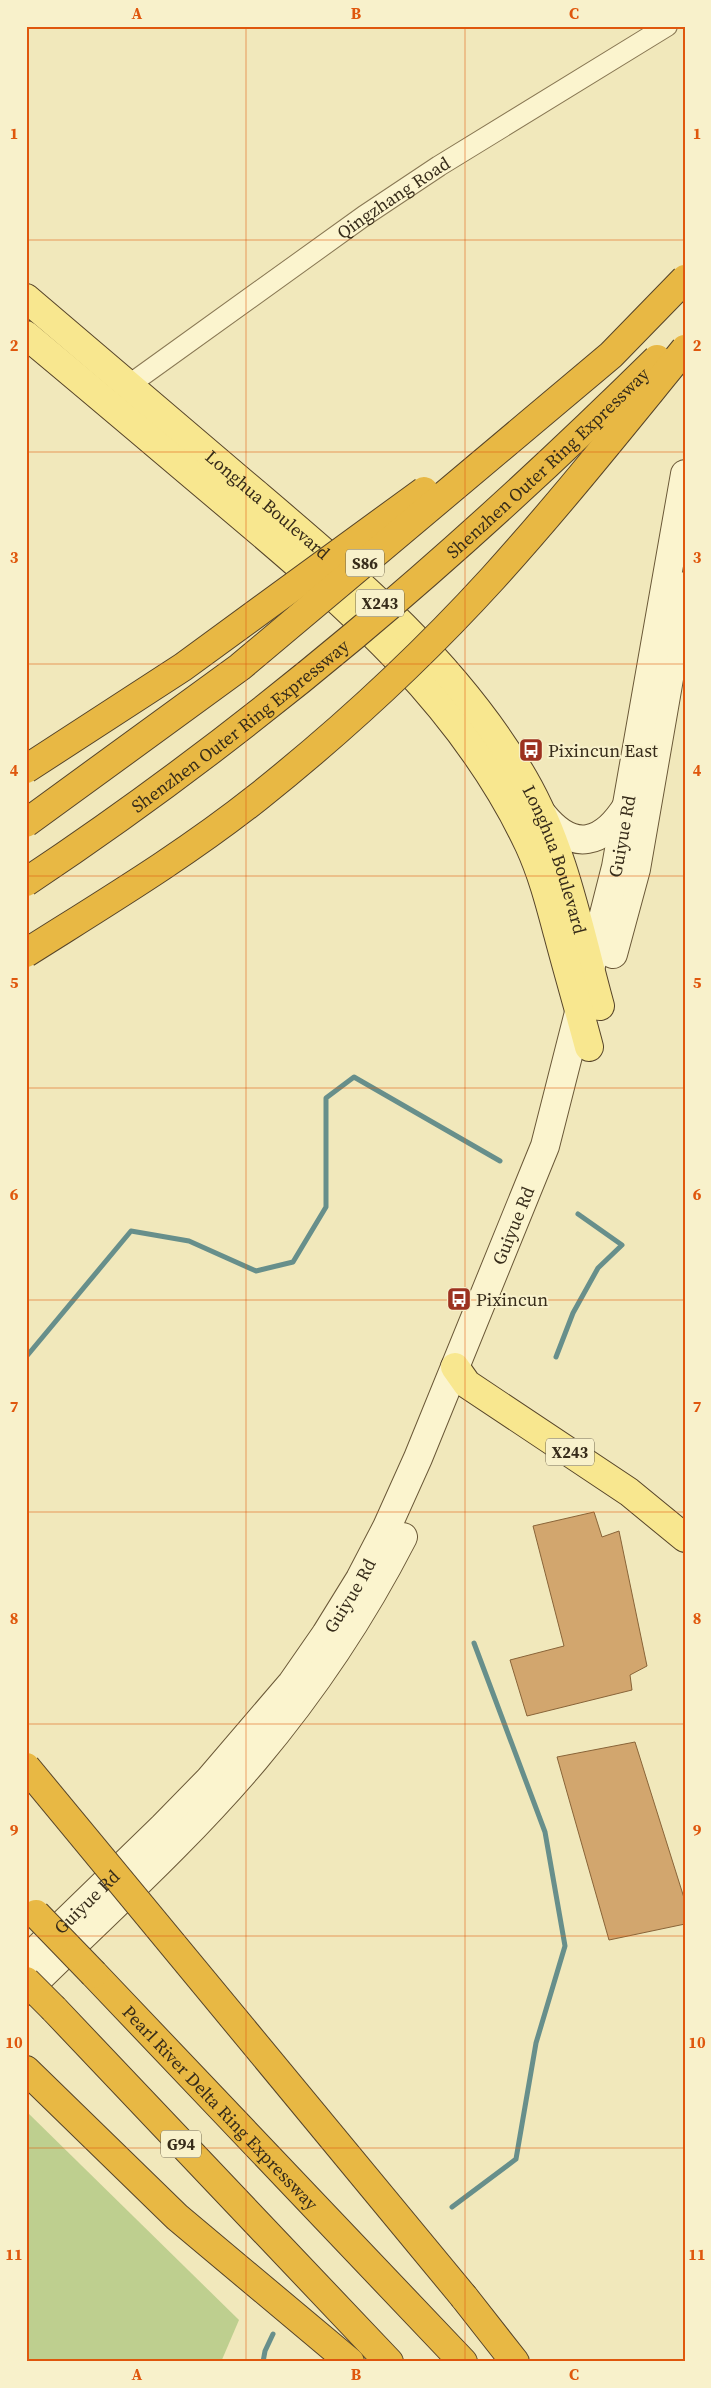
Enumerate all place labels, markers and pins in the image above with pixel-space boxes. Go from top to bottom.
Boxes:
bus stop icon: Pixincun East [518,737,544,763]
place label: Pixincun East [548,738,658,763]
bus stop icon: Pixincun [446,1286,472,1312]
place label: Pixincun [476,1287,548,1312]

